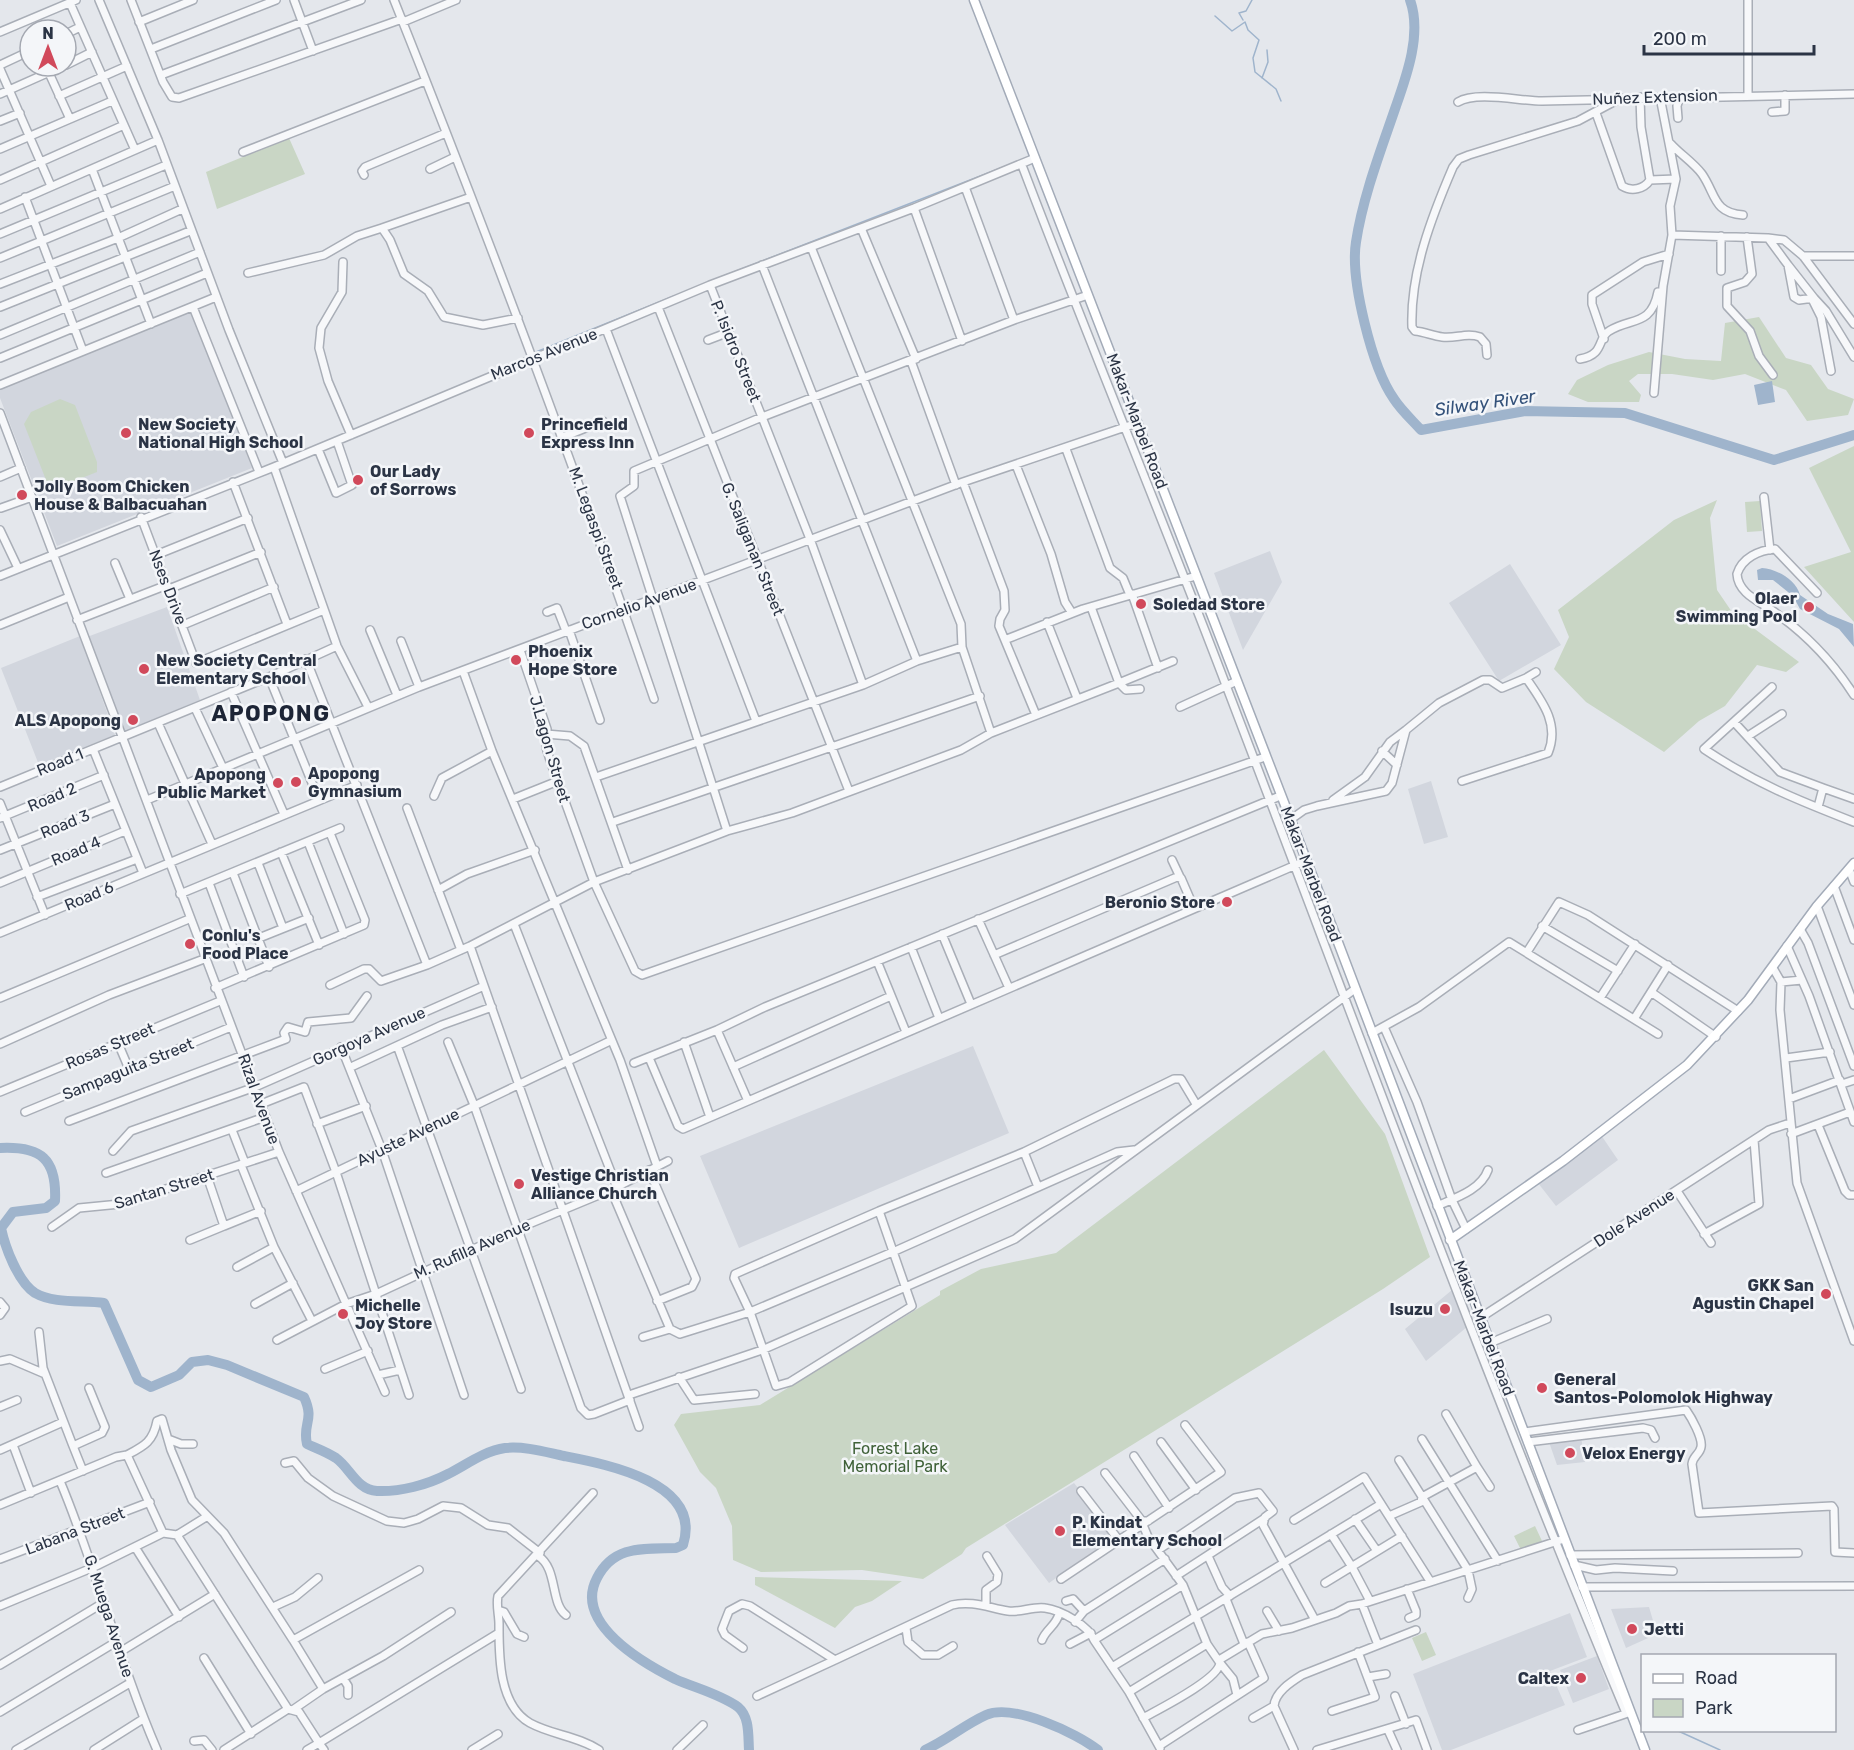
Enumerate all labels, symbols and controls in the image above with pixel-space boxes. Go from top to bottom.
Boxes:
north arrow [18,18,78,78]
scale bar [1644,18,1814,56]
text: N [42,24,54,43]
text: 200 m [1653,28,1707,50]
street label: Nuñez Extension [1592,85,1718,109]
street label: P. Isidro Street [707,297,765,405]
street label: Marcos Avenue [488,324,600,384]
street label: Makar-Marbel Road [1102,351,1172,491]
water label: Silway River [1433,385,1538,421]
place label: New Society National High School [138,415,303,452]
place label: Princefield Express Inn [541,415,634,452]
marker: New Society National High School [119,426,133,440]
marker: Princefield Express Inn [522,426,536,440]
place label: Our Lady of Sorrows [370,462,456,499]
street label: M. Legaspi Street [565,464,627,592]
marker: Our Lady of Sorrows [351,473,365,487]
place label: Jolly Boom Chicken House & Balbacuahan [34,477,207,514]
street label: G. Saliganan Street [718,480,788,618]
marker: Jolly Boom Chicken House & Balbacuahan [15,488,29,502]
street label: Nses Drive [145,547,191,627]
street label: Cornelio Avenue [579,574,699,634]
place label: Olaer Swimming Pool [1676,589,1798,626]
place label: Soledad Store [1153,595,1265,614]
marker: Soledad Store [1134,597,1148,611]
marker: Olaer Swimming Pool [1802,600,1816,614]
place label: Phoenix Hope Store [528,642,617,679]
place label: New Society Central Elementary School [156,651,317,688]
marker: Phoenix Hope Store [509,653,523,667]
marker: New Society Central Elementary School [137,662,151,676]
street label: J.Lagon Street [526,693,574,805]
district label: APOPONG [212,700,330,727]
place label: ALS Apopong [15,711,121,730]
marker: ALS Apopong [126,713,140,727]
street label: Road 1 [34,744,86,780]
place label: Apopong Gymnasium [308,764,402,801]
place label: Apopong Public Market [157,765,267,802]
marker: Apopong Gymnasium [289,775,303,789]
marker: Apopong Public Market [271,776,285,790]
street label: Road 2 [25,778,79,816]
street label: Makar-Marbel Road [1276,804,1346,944]
street label: Road 3 [38,806,92,842]
street label: Road 4 [48,832,104,870]
street label: Road 6 [62,877,117,915]
place label: Beronio Store [1105,893,1215,912]
marker: Beronio Store [1220,895,1234,909]
place label: Conlu's Food Place [202,926,289,963]
marker: Conlu's Food Place [183,937,197,951]
street label: Gorgoya Avenue [310,1003,428,1069]
street label: Rosas Street [63,1019,157,1073]
street label: Sampaguita Street [60,1034,196,1104]
street label: Rizal Avenue [234,1051,284,1147]
street label: Ayuste Avenue [354,1104,462,1170]
street label: Santan Street [112,1165,216,1213]
place label: Vestige Christian Alliance Church [531,1166,669,1203]
marker: Vestige Christian Alliance Church [512,1177,526,1191]
street label: Dole Avenue [1590,1185,1678,1251]
street label: M. Rufilla Avenue [411,1215,533,1283]
street label: Makar-Marbel Road [1449,1258,1519,1398]
place label: GKK San Agustin Chapel [1692,1276,1814,1313]
marker: GKK San Agustin Chapel [1819,1287,1833,1301]
place label: Michelle Joy Store [355,1296,432,1333]
place label: Isuzu [1390,1300,1433,1319]
marker: Isuzu [1438,1302,1452,1316]
marker: Michelle Joy Store [336,1307,350,1321]
place label: General Santos-Polomolok Highway [1554,1370,1773,1407]
marker: General Santos-Polomolok Highway [1535,1381,1549,1395]
park label: Forest Lake Memorial Park [843,1439,948,1476]
place label: Velox Energy [1582,1444,1686,1463]
marker: Velox Energy [1563,1446,1577,1460]
street label: Labana Street [23,1503,127,1559]
place label: P. Kindat Elementary School [1072,1513,1222,1550]
marker: P. Kindat Elementary School [1053,1524,1067,1538]
street label: G. Muega Avenue [80,1552,138,1680]
place label: Jetti [1644,1620,1684,1639]
marker: Jetti [1625,1622,1639,1636]
legend [1641,1654,1836,1732]
text: Road [1695,1667,1738,1689]
place label: Caltex [1518,1669,1570,1688]
marker: Caltex [1574,1671,1588,1685]
text: Park [1695,1697,1733,1719]

